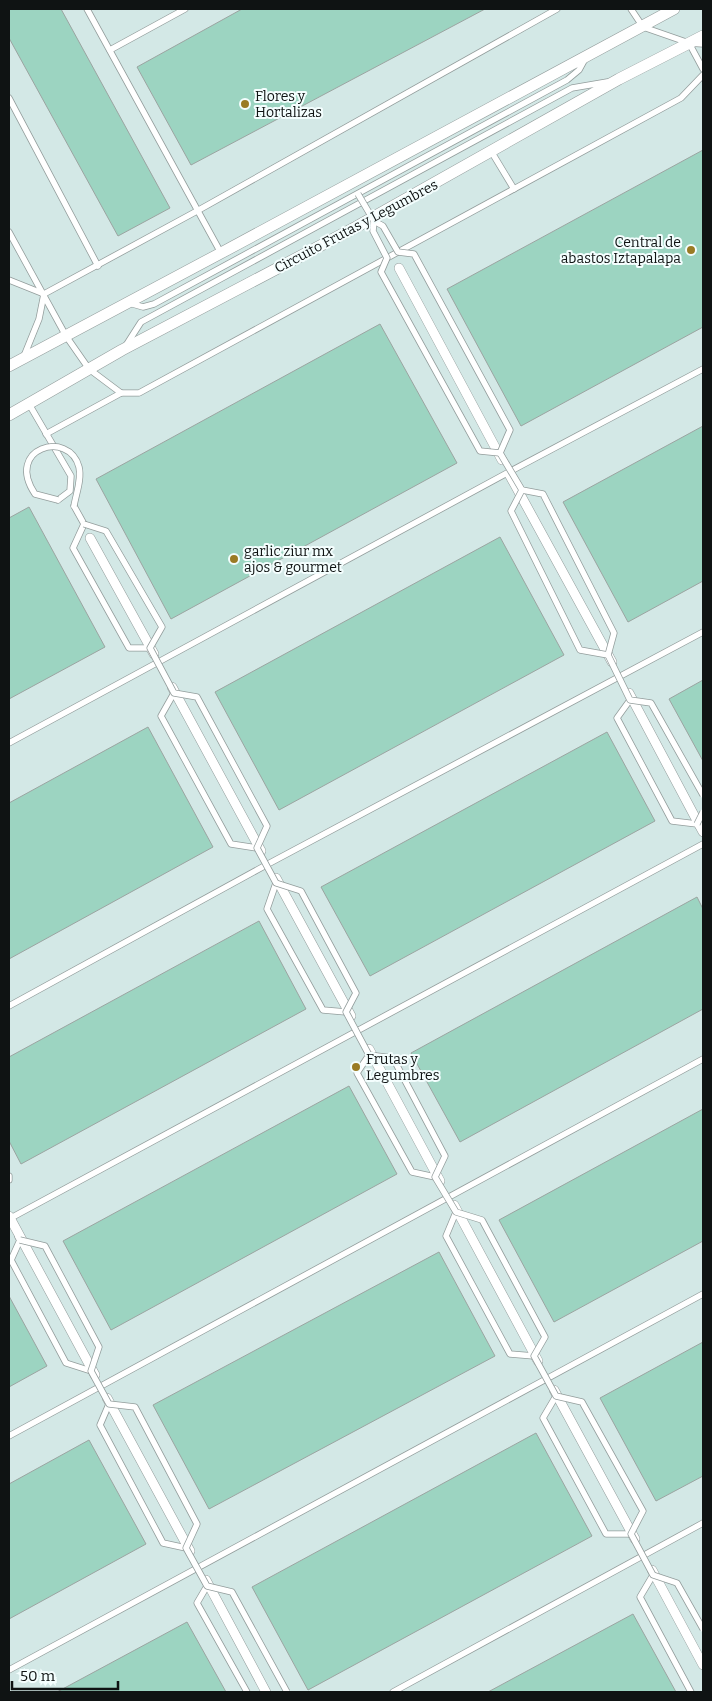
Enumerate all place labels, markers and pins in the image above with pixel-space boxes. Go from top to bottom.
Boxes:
place label: Flores y Hortalizas [255,88,322,121]
marker: Flores y Hortalizas [239,98,251,110]
place label: Central de abastos Iztapalapa [561,234,681,267]
marker: Central de abastos Iztapalapa [685,244,697,256]
place label: garlic ziur mx ajos & gourmet [244,543,342,576]
marker: garlic ziur mx ajos & gourmet [228,553,240,565]
place label: Frutas y Legumbres [366,1051,439,1084]
marker: Frutas y Legumbres [350,1061,362,1073]

